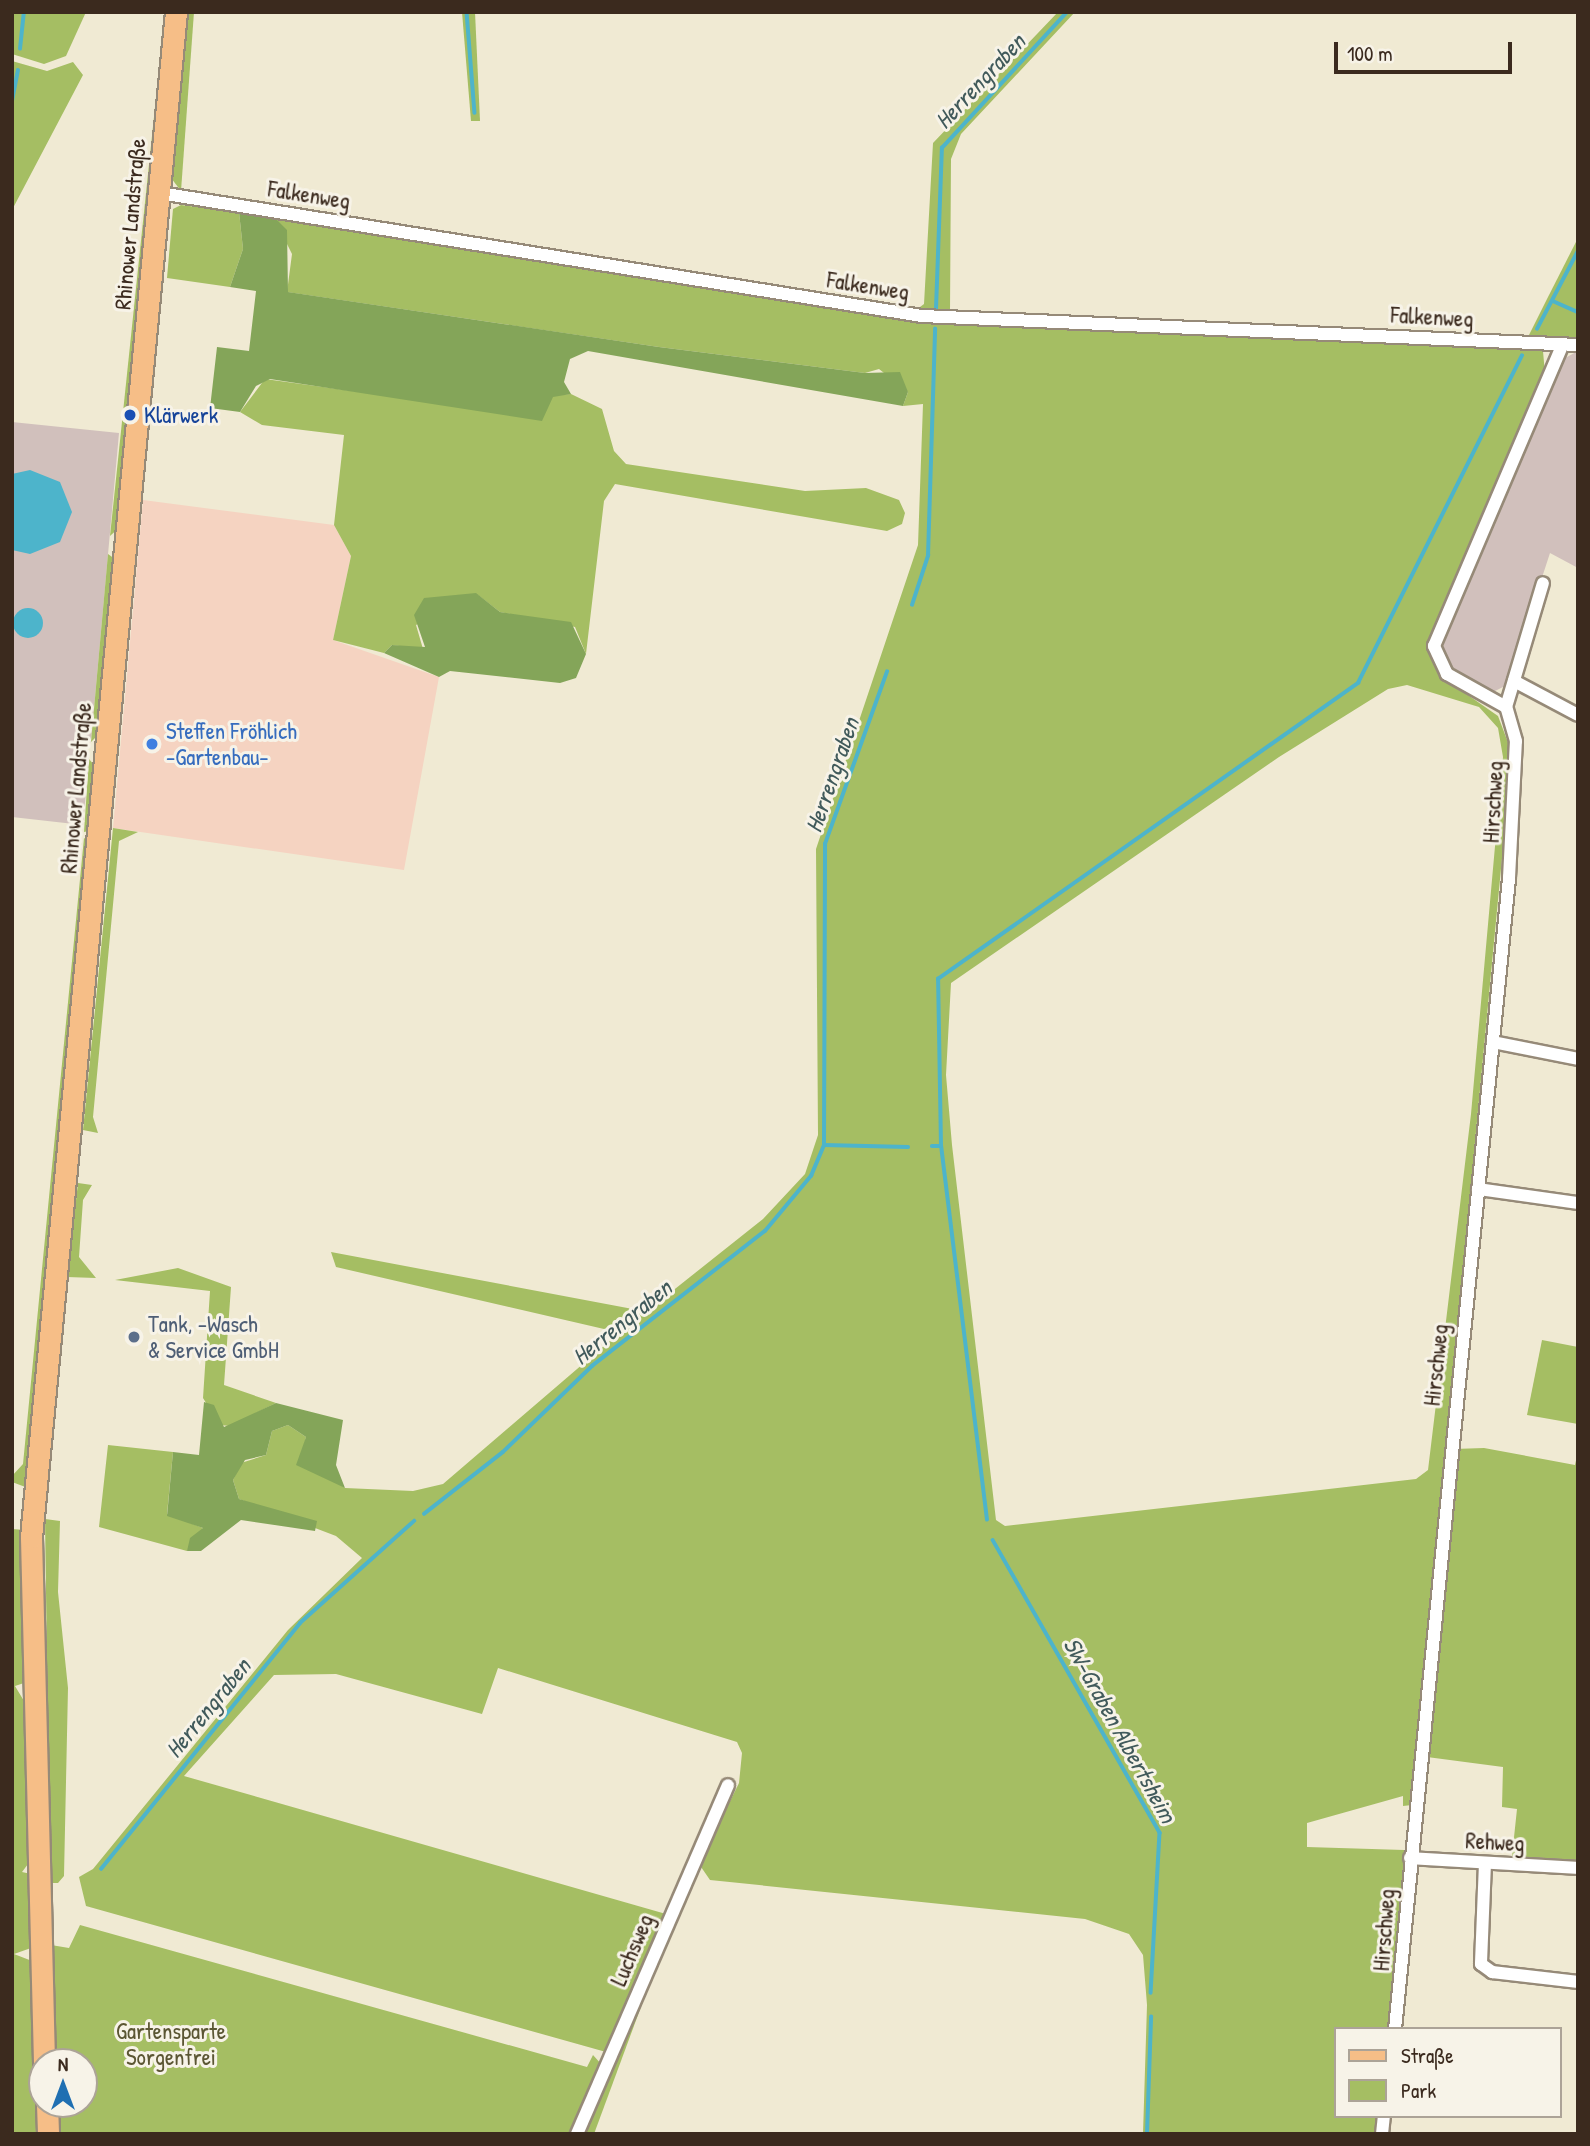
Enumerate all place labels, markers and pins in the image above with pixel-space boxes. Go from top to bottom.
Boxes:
place label: Klärwerk [144,401,218,429]
marker: Klärwerk [122,407,138,423]
place label: Steffen Fröhlich -Gartenbau- [166,717,297,771]
marker: Steffen Fröhlich -Gartenbau- [144,736,160,752]
place label: Tank, -Wasch & Service GmbH [148,1310,279,1364]
marker: Tank, -Wasch & Service GmbH [126,1329,142,1345]

